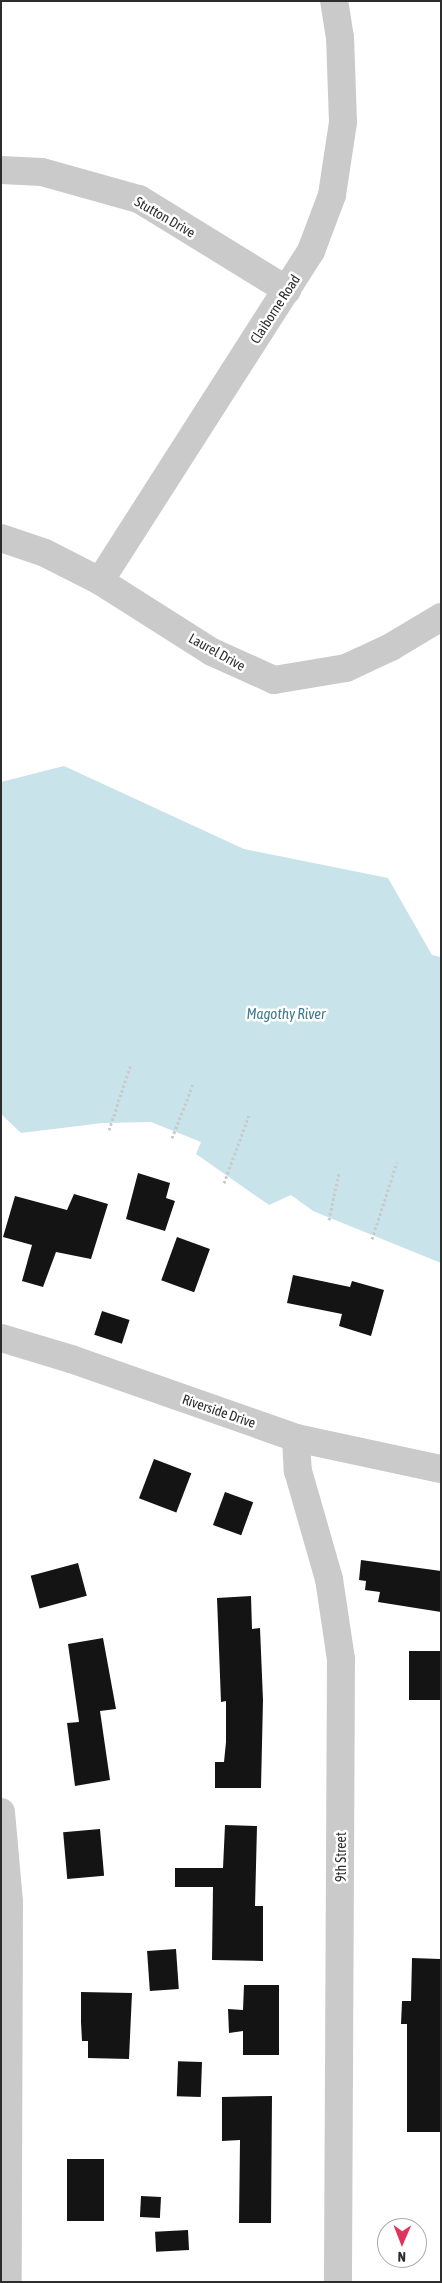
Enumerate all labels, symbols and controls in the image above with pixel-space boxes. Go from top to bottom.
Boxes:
street label: Stutton Drive [132,193,198,241]
street label: Claiborne Road [246,271,304,347]
street label: Laurel Drive [186,630,248,674]
water label: Magothy River [247,1005,325,1023]
street label: Riverside Drive [180,1391,258,1431]
street label: 9th Street [333,1832,349,1882]
north arrow [377,2218,427,2268]
text: N [397,2249,406,2265]

